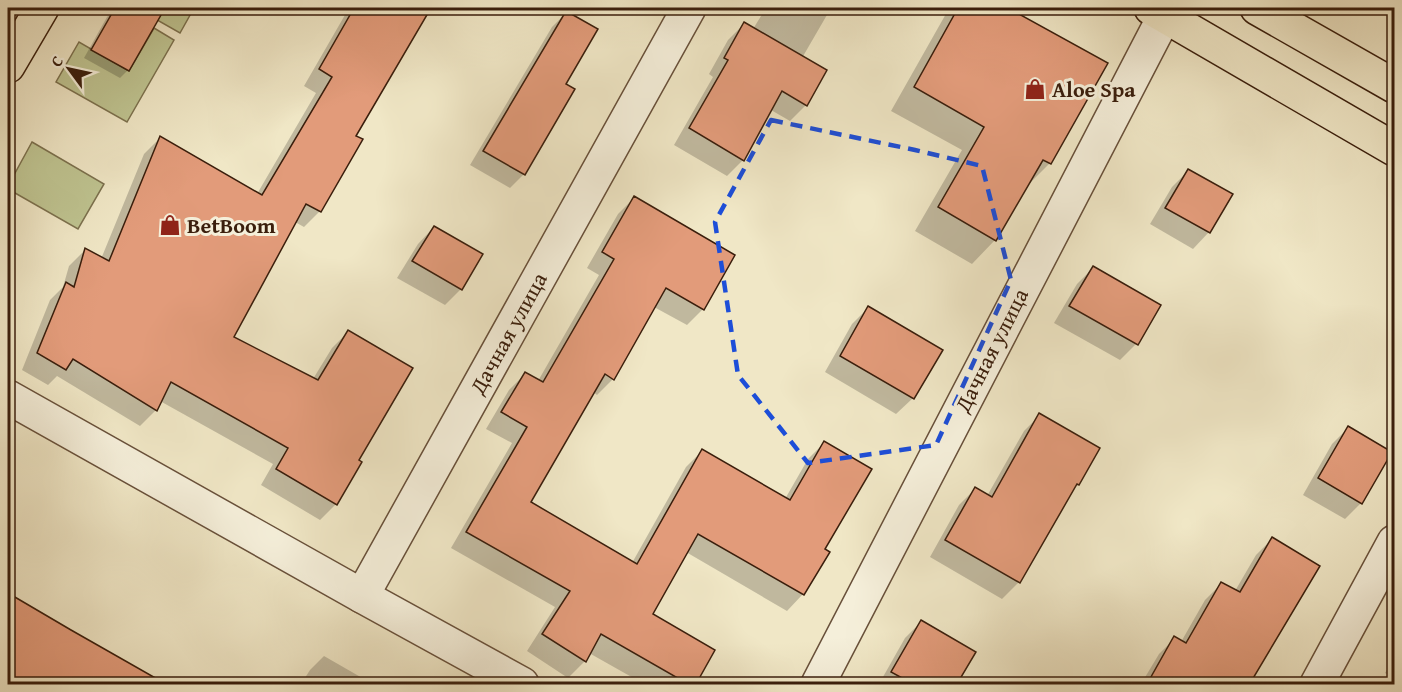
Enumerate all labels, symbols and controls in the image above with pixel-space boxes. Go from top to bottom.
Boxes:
north arrow [39,39,99,99]
text: С [44,51,69,71]
place label: Aloe Spa [1052,73,1136,105]
shop icon: Aloe Spa [1023,77,1047,101]
place label: BetBoom [187,209,276,241]
shop icon: BetBoom [158,213,182,237]
street label: Дачная улица [461,266,555,401]
street label: Дачная улица [946,282,1036,418]

